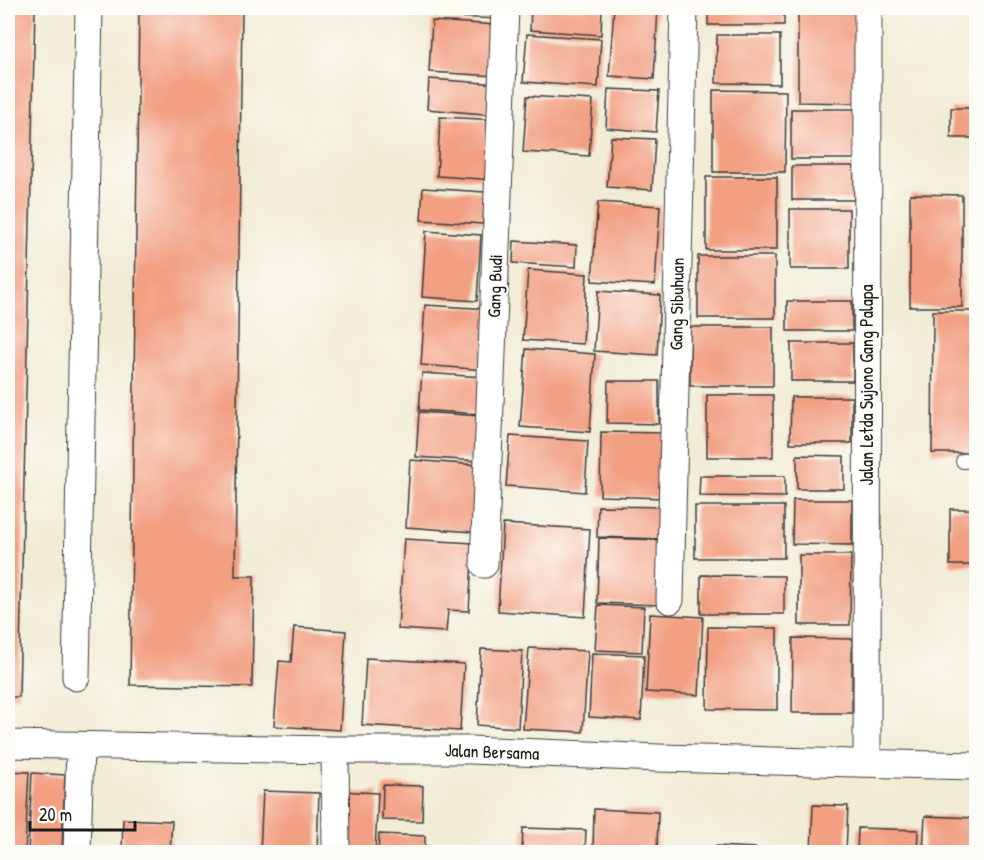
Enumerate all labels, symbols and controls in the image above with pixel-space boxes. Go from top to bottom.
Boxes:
street label: Gang Budi [481,254,508,318]
street label: Gang Sibuhuan [663,257,690,351]
street label: Jalan Letda Sujono Gang Palapa [854,285,879,485]
street label: Jalan Bersama [444,737,540,766]
scale bar [30,794,135,832]
text: 20 m [39,802,72,827]

